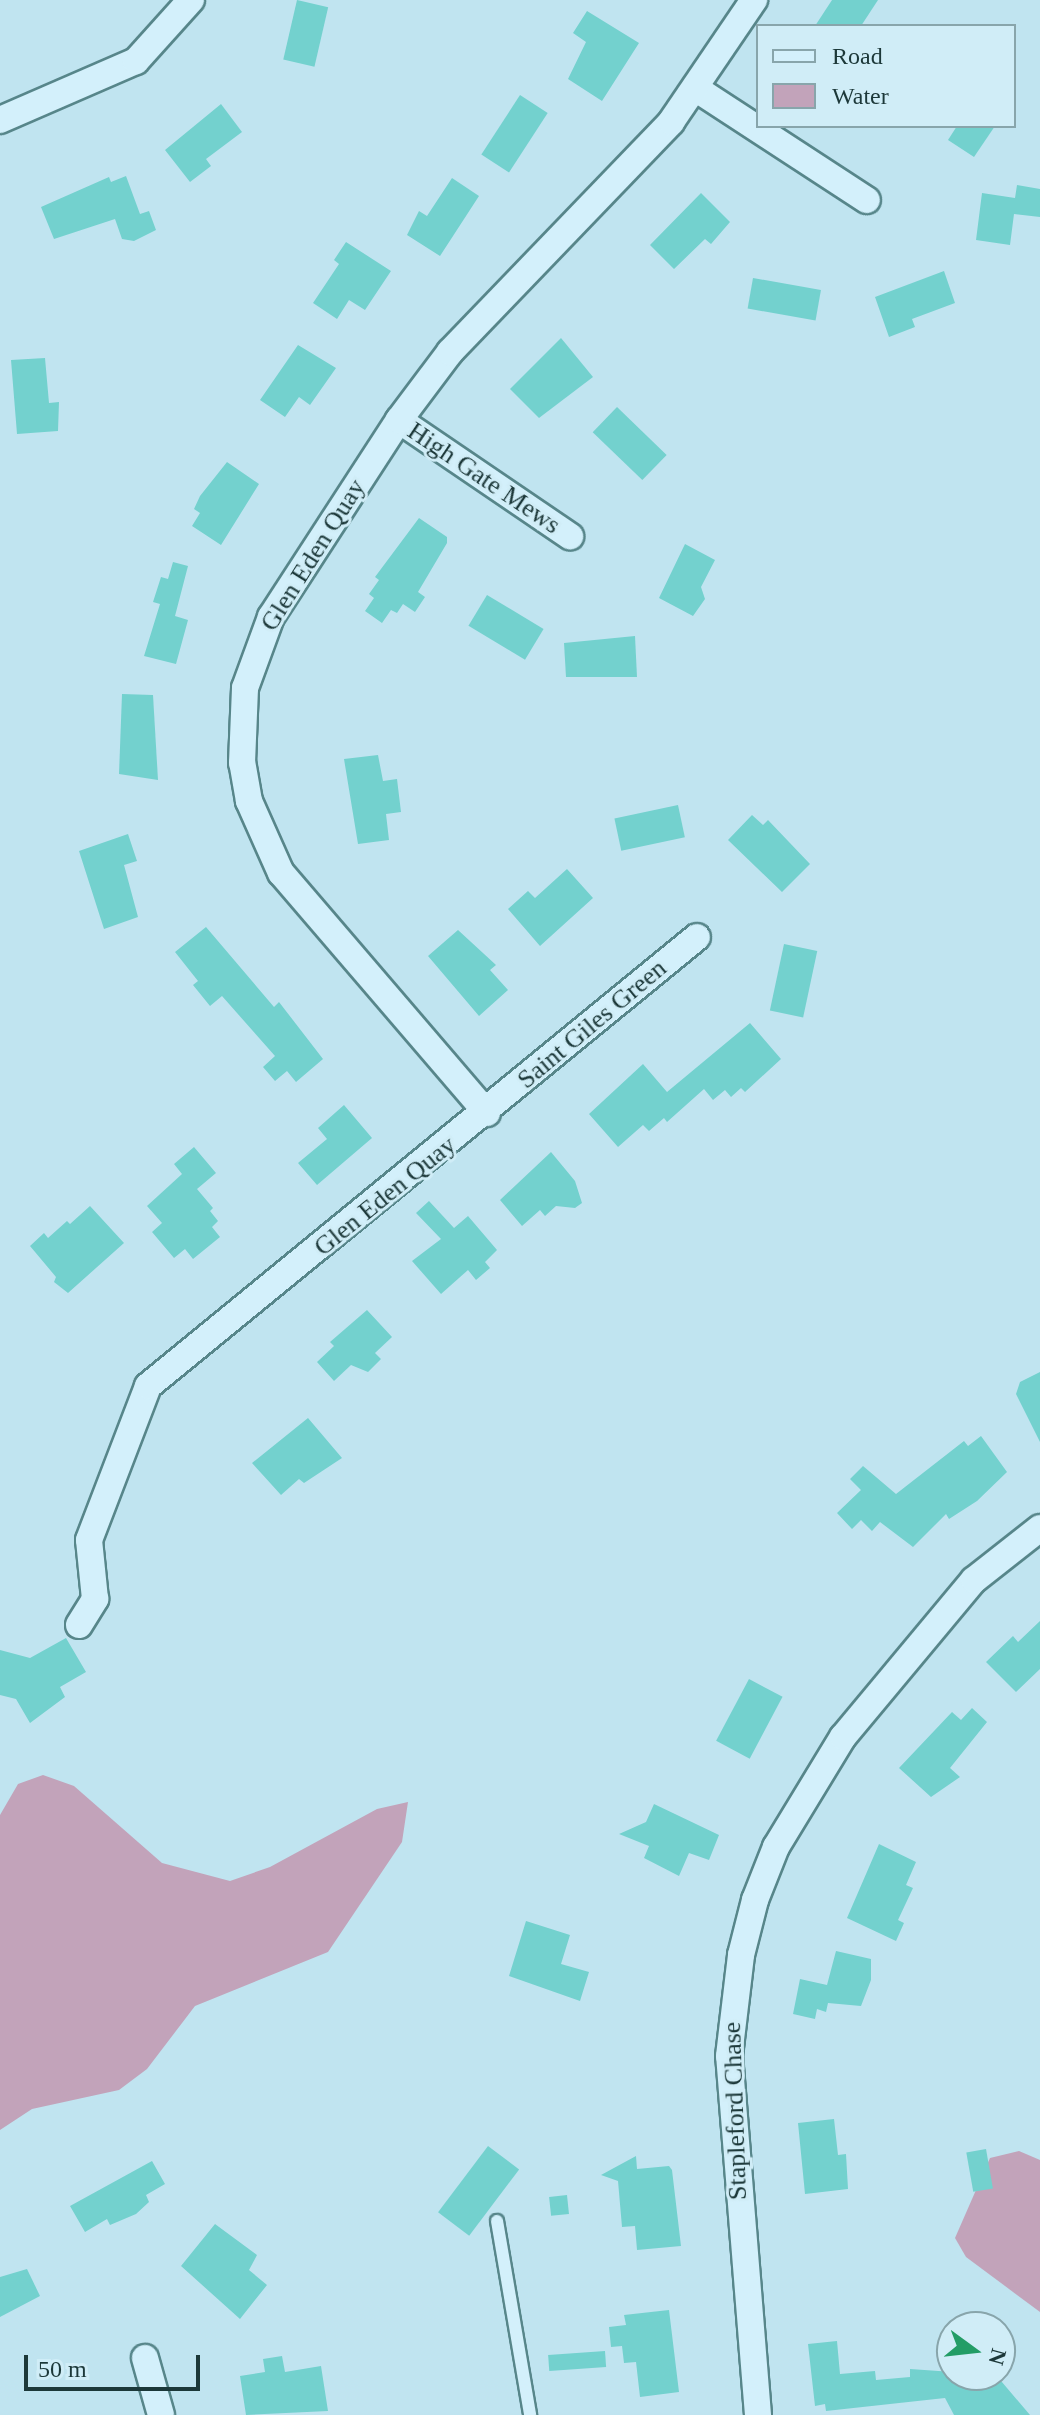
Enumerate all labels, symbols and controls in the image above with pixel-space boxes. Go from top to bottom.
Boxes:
legend [756,24,1016,128]
text: Road [832,43,883,69]
text: Water [832,83,889,109]
street label: High Gate Mews [402,415,566,541]
street label: Glen Eden Quay [254,473,372,637]
street label: Saint Giles Green [511,953,673,1095]
street label: Glen Eden Quay [308,1129,462,1263]
street label: Stapleford Chase [716,2021,754,2201]
north arrow [936,2311,1016,2391]
scale bar [28,2339,204,2389]
text: N [984,2346,1012,2368]
text: 50 m [38,2356,87,2382]

